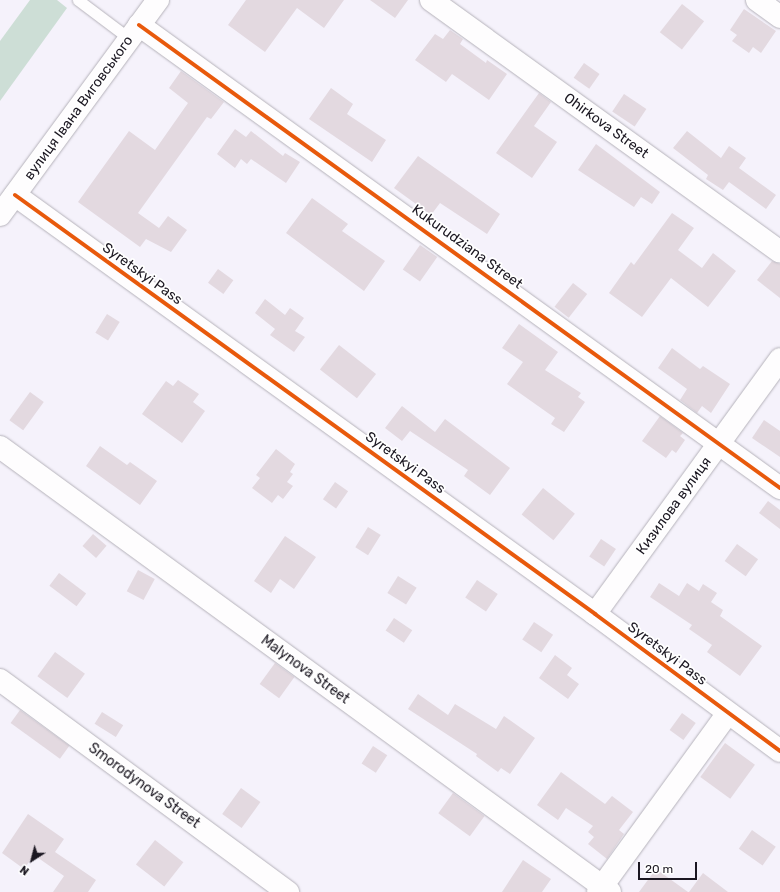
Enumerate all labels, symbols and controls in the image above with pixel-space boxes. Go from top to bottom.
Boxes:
street label: вулиця Івана Виговського [21,33,137,183]
street label: Ohirkova Street [560,90,652,162]
street label: Kukurudziana Street [408,201,526,293]
street label: Syretskyi Pass [99,239,185,309]
street label: Syretskyi Pass [362,428,448,498]
street label: Кизилова вулиця [633,454,715,558]
street label: Syretskyi Pass [624,619,710,689]
street label: Malynova Street [257,632,353,708]
street label: Smorodynova Street [85,740,203,832]
north arrow [12,840,52,880]
scale bar [640,854,699,880]
text: 20 m [645,862,673,876]
text: N [18,863,32,878]

